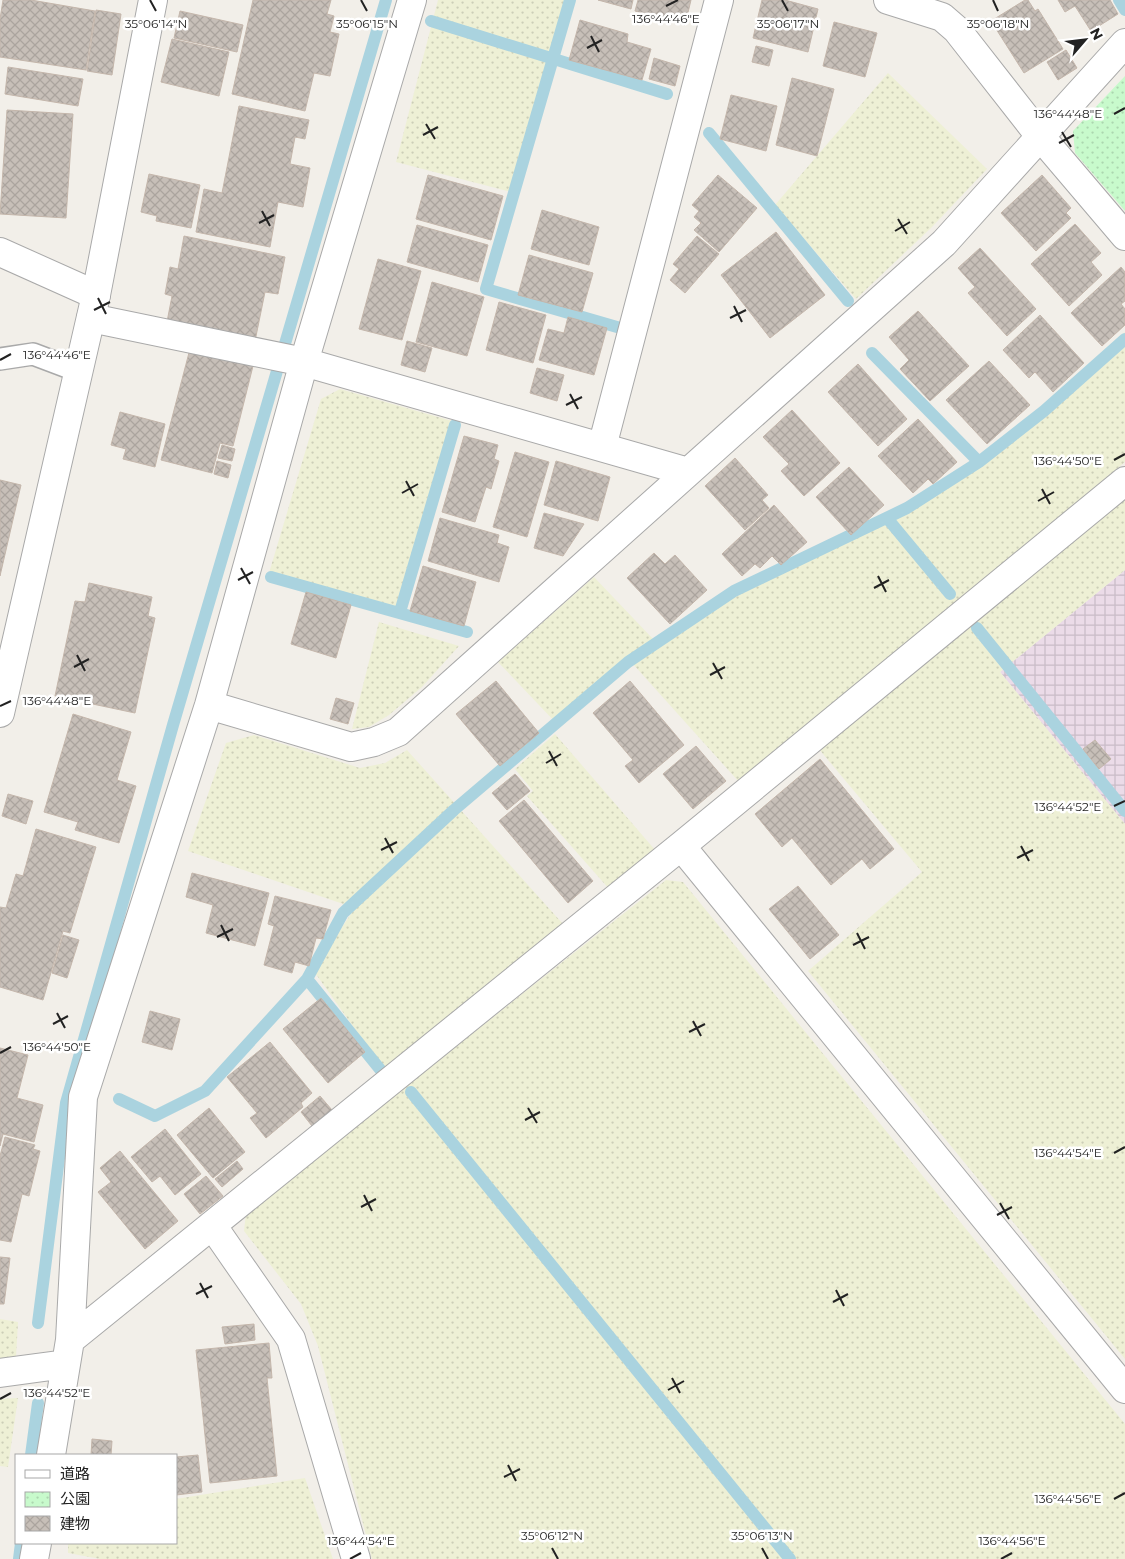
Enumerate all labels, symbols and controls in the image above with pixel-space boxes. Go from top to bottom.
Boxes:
text: 136°44'46"E [632,11,700,26]
north arrow [1060,15,1110,65]
text: 35°06'14"N [125,16,187,31]
text: 35°06'15"N [336,16,398,31]
text: 35°06'17"N [757,16,819,31]
text: 35°06'18"N [967,16,1029,31]
text: N [1086,25,1107,43]
text: 136°44'48"E [1034,106,1102,121]
text: 136°44'46"E [23,347,91,362]
text: 136°44'50"E [1034,453,1102,468]
text: 136°44'48"E [23,693,91,708]
text: 136°44'52"E [1035,799,1101,814]
text: 136°44'50"E [23,1039,91,1054]
text: 136°44'54"E [1034,1145,1102,1160]
text: 136°44'52"E [24,1385,90,1400]
legend [15,1454,178,1544]
text: 道路 [60,1464,90,1483]
text: 公園 [60,1489,90,1508]
text: 136°44'56"E [1034,1491,1102,1506]
text: 建物 [60,1514,90,1533]
text: 35°06'12"N [521,1528,583,1543]
text: 35°06'13"N [731,1528,793,1543]
text: 136°44'54"E [327,1533,395,1548]
text: 136°44'56"E [978,1533,1046,1548]

